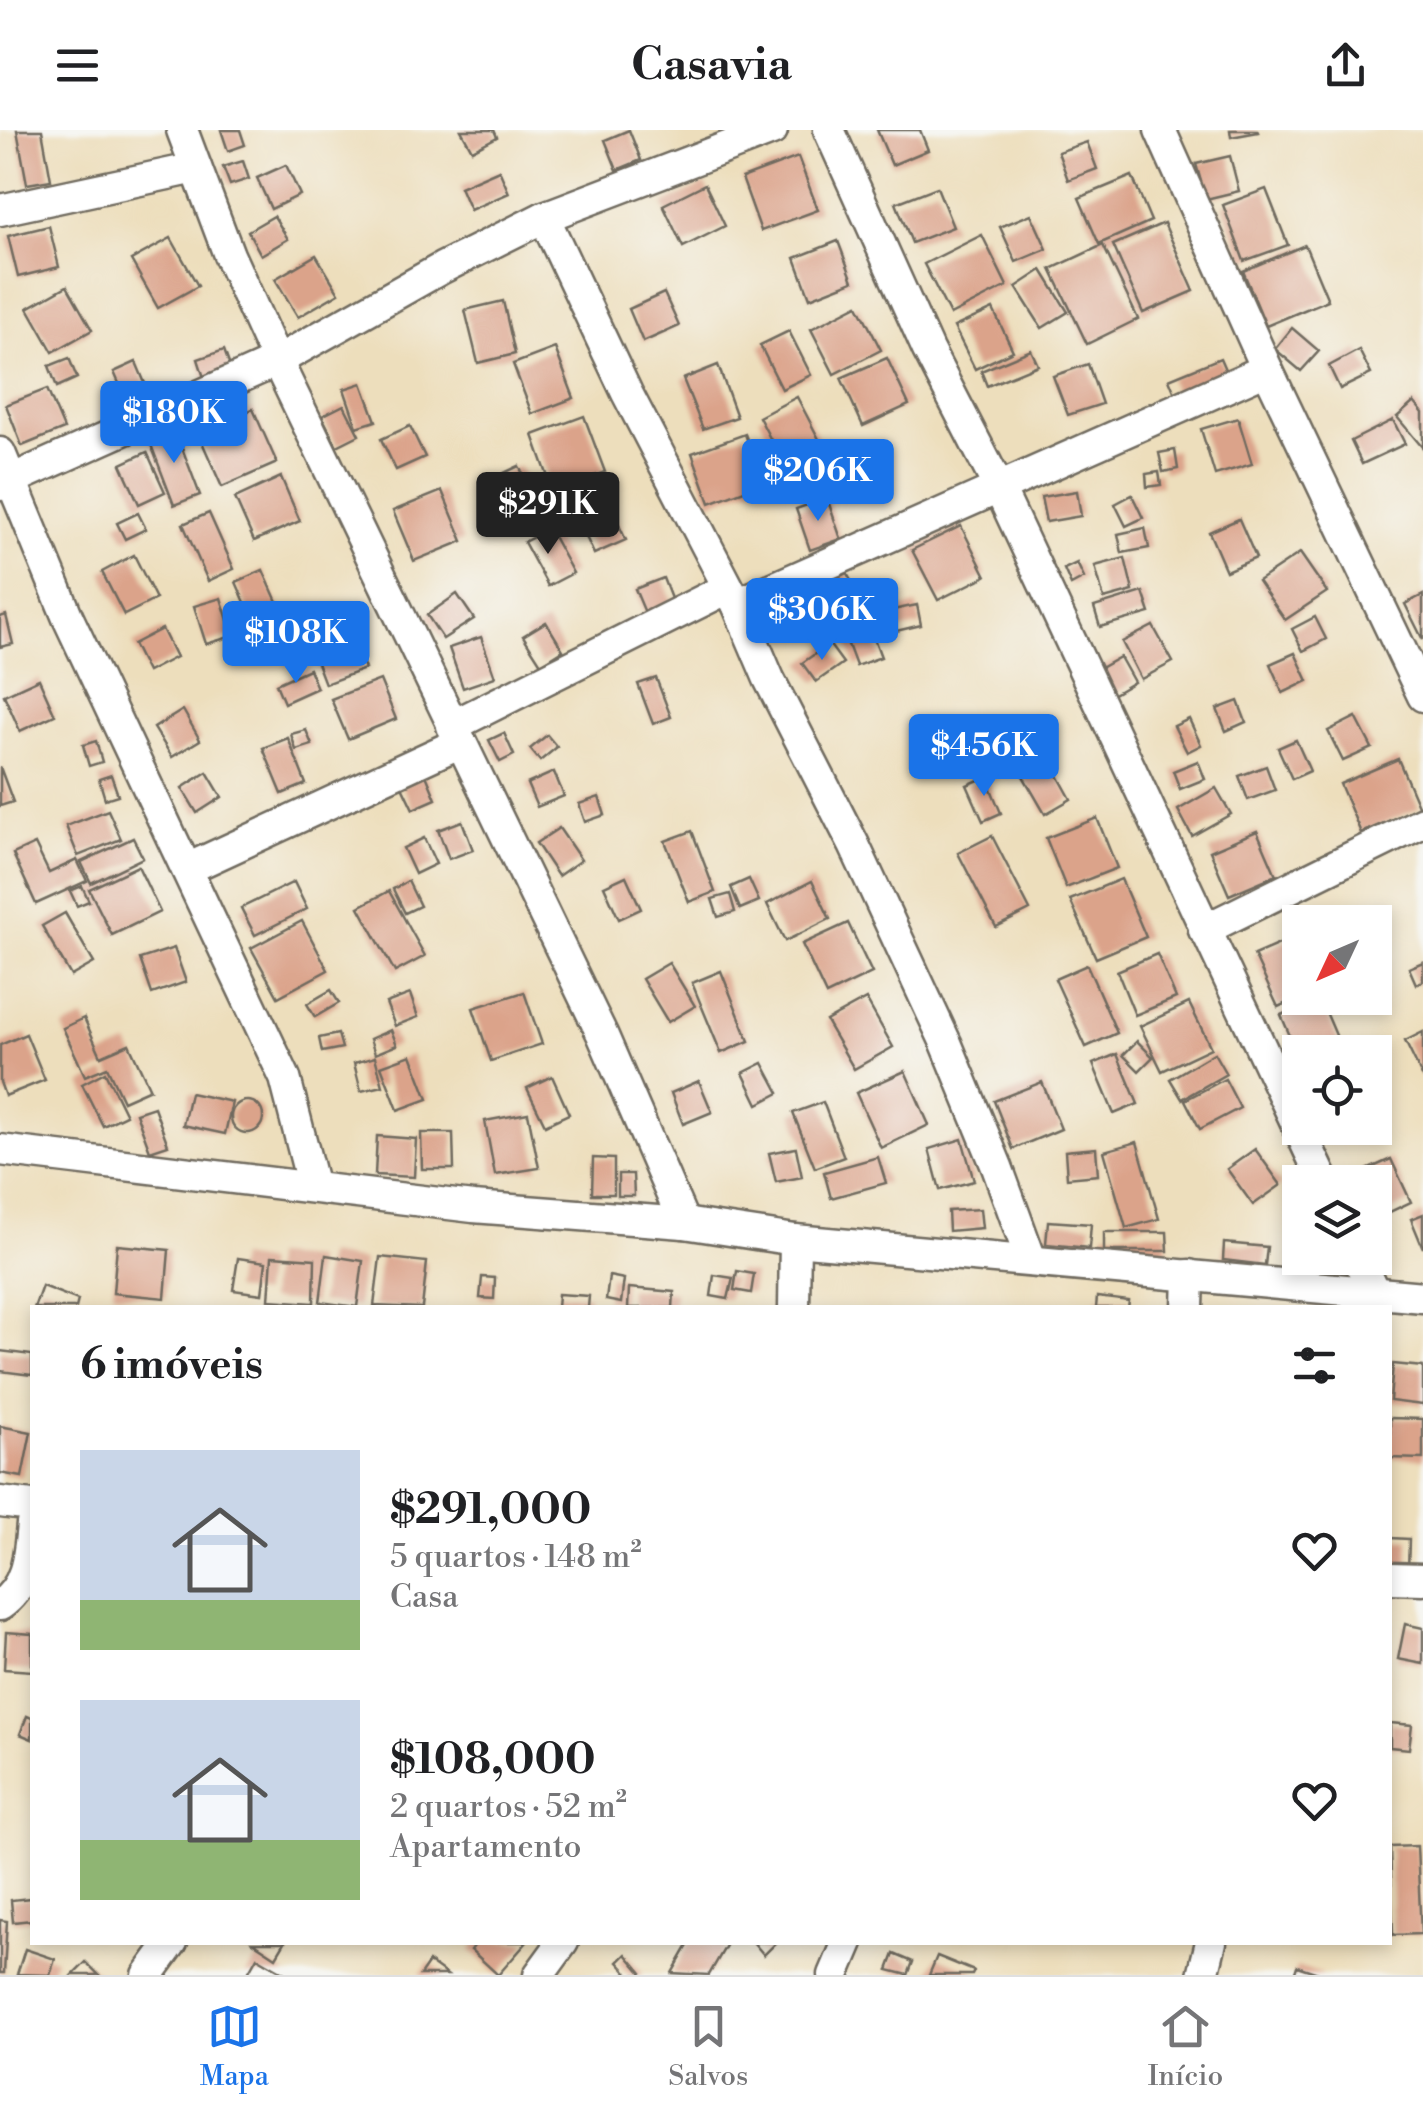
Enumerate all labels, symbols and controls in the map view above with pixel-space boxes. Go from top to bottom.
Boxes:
text: Casavia [631,37,792,94]
icon: menu [50,38,105,93]
icon: share [1318,38,1373,93]
pin: $180K [104,381,244,466]
text: $180K [122,393,226,433]
pin: $206K [748,439,888,524]
text: $206K [764,451,872,491]
pin: $291K [478,472,618,557]
text: $291K [498,484,598,524]
pin: $306K [752,578,892,663]
text: $306K [768,590,876,630]
pin: $108K [226,601,366,686]
text: $108K [245,613,347,653]
pin: $456K [914,714,1054,799]
text: $456K [931,726,1037,766]
north arrow [1282,905,1392,1015]
map controls [1282,905,1392,1275]
button: locate [1282,1035,1392,1145]
button: layers [1282,1165,1392,1275]
icon: filters [1287,1338,1342,1393]
text: 6 imóveis [80,1339,263,1392]
text: $291,000 [390,1484,591,1537]
icon: home [160,1490,280,1610]
icon: heart [1287,1523,1342,1578]
text: 5 quartos · 148 m² [390,1537,642,1577]
text: Casa [390,1577,458,1617]
text: $108,000 [390,1734,596,1787]
icon: home [160,1740,280,1860]
icon: heart [1287,1773,1342,1828]
text: 2 quartos · 52 m² [390,1787,627,1827]
text: Apartamento [390,1827,582,1867]
tab: Mapa [200,1999,269,2094]
tab: Salvos [668,1999,748,2094]
tab: Início [1148,1999,1223,2094]

